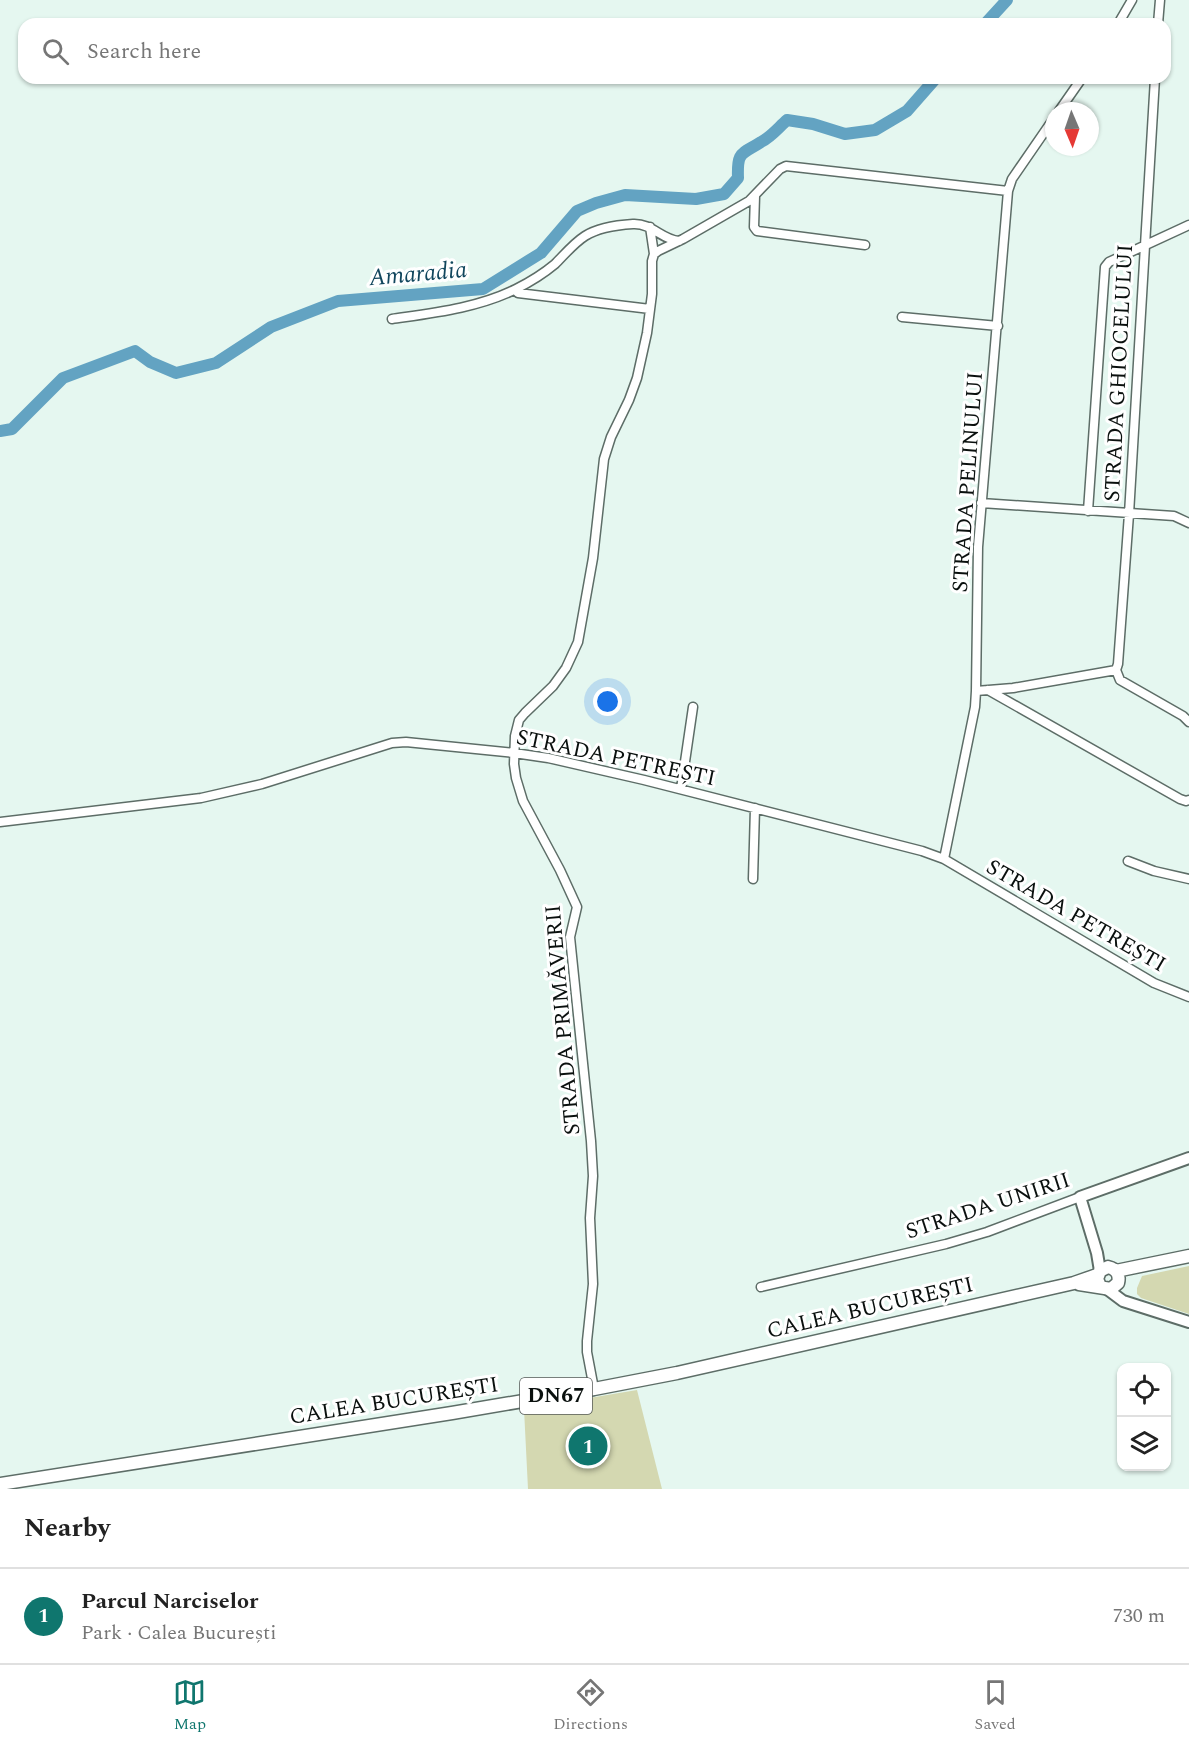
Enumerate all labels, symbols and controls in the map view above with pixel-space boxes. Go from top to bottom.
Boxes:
search box [18,18,1171,84]
icon: search [39,35,72,68]
text: Search here [87,35,201,68]
north arrow [1045,102,1099,156]
street label: STRADA GHIOCELULUI [1096,243,1142,503]
water label: Amaradia [366,252,469,296]
street label: STRADA PELINULUI [944,371,992,593]
your location [593,687,622,716]
street label: STRADA PETREȘTI [513,721,719,795]
street label: STRADA PETREȘTI [980,851,1172,981]
street label: STRADA PRIMĂVERII [536,903,590,1137]
street label: STRADA UNIRII [901,1164,1075,1248]
street label: CALEA BUCUREȘTI [763,1268,977,1348]
map controls [1117,1363,1171,1471]
button: locate [1117,1363,1171,1417]
street label: CALEA BUCUREȘTI [287,1368,501,1434]
road number: DN67 [520,1378,592,1414]
button: layers [1117,1417,1171,1471]
pin: 1 [568,1424,608,1468]
text: Nearby [24,1508,110,1548]
text: Parcul Narciselor [81,1585,258,1618]
text: 1 [38,1601,49,1631]
text: 730 m [1113,1601,1165,1631]
text: Park · Calea București [81,1618,276,1648]
tab: Map [173,1676,206,1736]
tab: Directions [553,1676,628,1736]
tab: Saved [975,1676,1016,1736]

